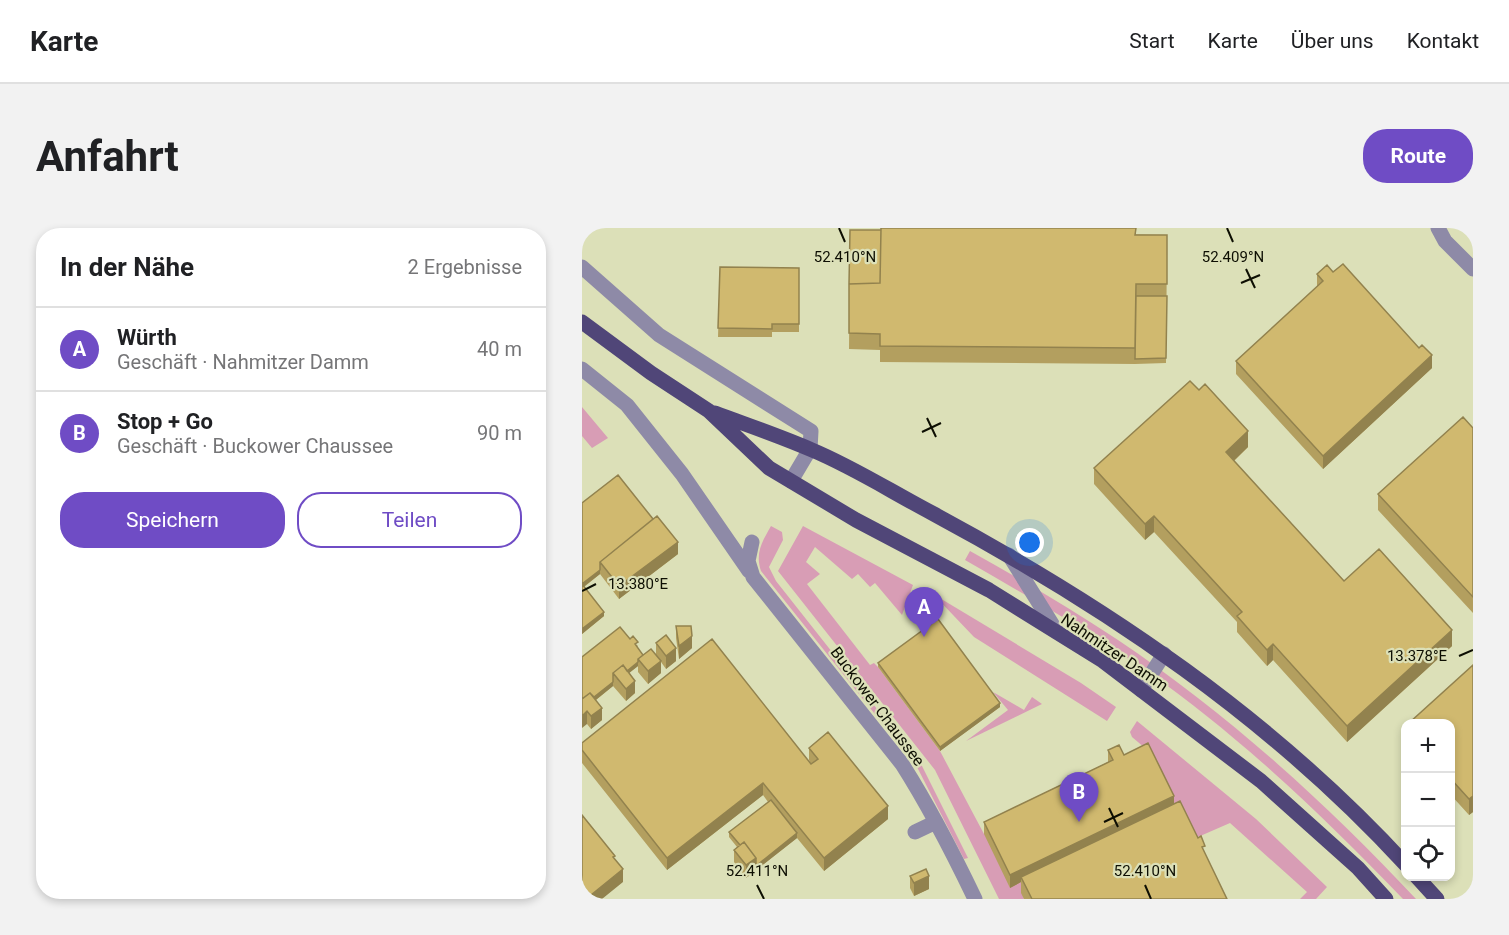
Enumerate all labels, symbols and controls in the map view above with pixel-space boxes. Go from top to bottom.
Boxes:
text: Karte [30,25,98,58]
text: Start [1129,29,1175,53]
text: Karte [1208,29,1258,53]
text: Über uns [1291,29,1374,53]
text: Kontakt [1407,29,1479,53]
button: Route [1363,129,1473,183]
text: Anfahrt [36,132,179,181]
text: 52.410°N [814,248,876,266]
text: 52.409°N [1202,248,1264,266]
text: In der Nähe [60,252,194,282]
text: 2 Ergebnisse [408,255,522,279]
text: Würth [117,325,177,350]
text: A [73,337,86,361]
text: 40 m [477,337,522,361]
text: Geschäft · Nahmitzer Damm [117,350,369,374]
text: Stop + Go [117,409,213,434]
text: B [73,421,86,445]
text: 90 m [477,421,522,445]
text: Geschäft · Buckower Chaussee [117,434,393,458]
button: Speichern [60,492,285,548]
button: Teilen [297,492,522,548]
your location [1015,528,1044,557]
text: 13.380°E [608,575,669,593]
pin: A [904,588,944,637]
street label: Nahmitzer Damm [1058,610,1172,695]
street label: Buckower Chaussee [827,643,929,770]
text: 13.378°E [1387,647,1448,665]
map controls [1401,719,1455,881]
button: + [1401,719,1455,773]
pin: B [1060,772,1098,822]
button: − [1401,773,1455,827]
button: locate [1401,827,1455,881]
text: 52.411°N [726,862,788,880]
text: 52.410°N [1114,862,1176,880]

